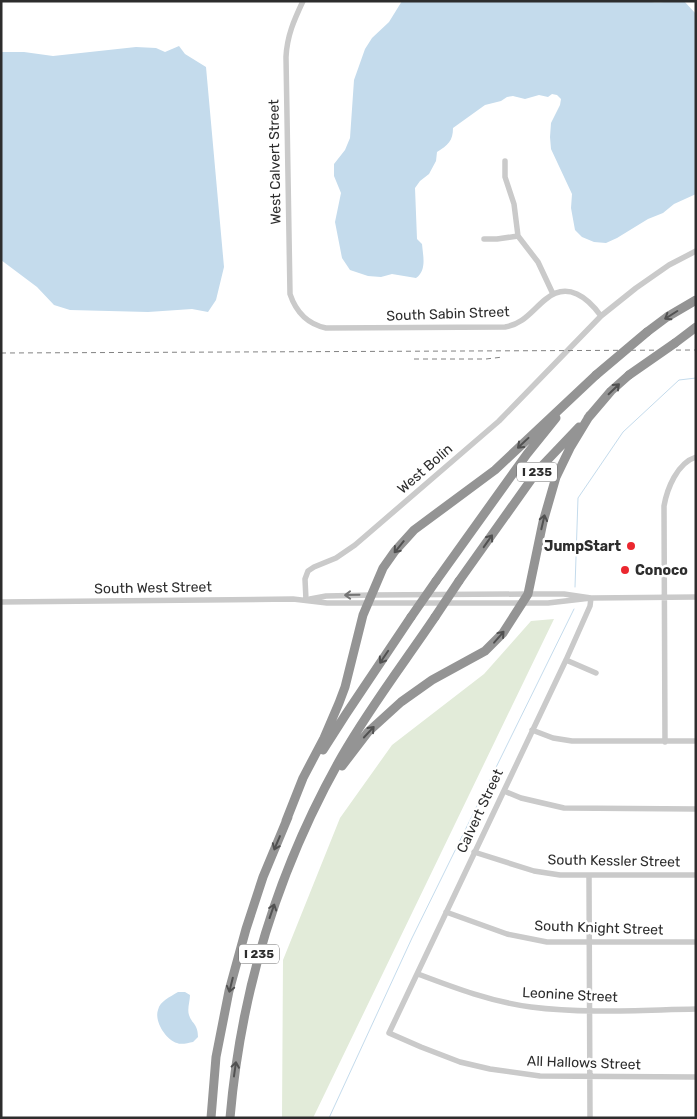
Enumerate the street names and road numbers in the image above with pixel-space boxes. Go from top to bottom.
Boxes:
street label: West Calvert Street [265,99,285,225]
street label: South Sabin Street [386,303,510,325]
street label: West Bolin [394,440,456,498]
road number: I 235 [517,462,557,482]
street label: South West Street [94,578,212,598]
street label: Calvert Street [453,766,507,856]
street label: South Kessler Street [547,851,681,871]
street label: South Knight Street [534,917,664,939]
road number: I 235 [239,944,279,964]
street label: Leonine Street [522,984,619,1006]
street label: All Hallows Street [527,1053,642,1074]

